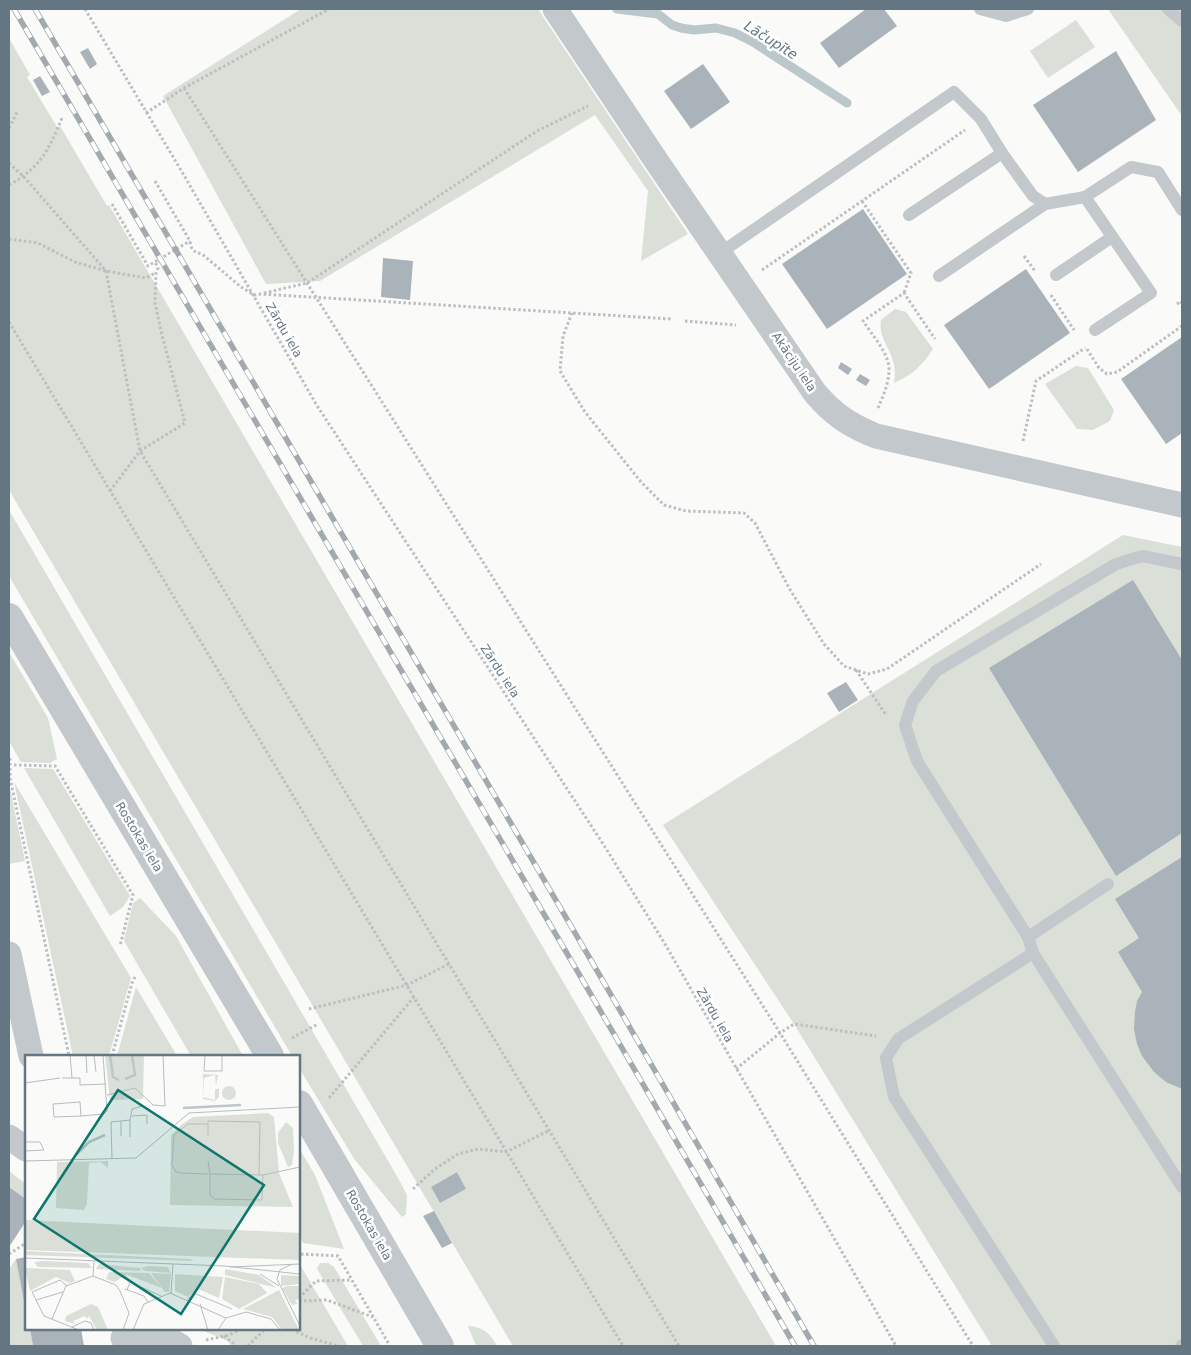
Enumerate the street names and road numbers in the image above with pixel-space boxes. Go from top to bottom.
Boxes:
street label: Zārdu iela [263,300,305,360]
street label: Akāciju iela [769,330,819,394]
street label: Zārdu iela [478,642,522,700]
street label: Rostokas iela [113,800,165,874]
street label: Zārdu iela [694,985,736,1045]
street label: Rostokas iela [343,1187,395,1263]

